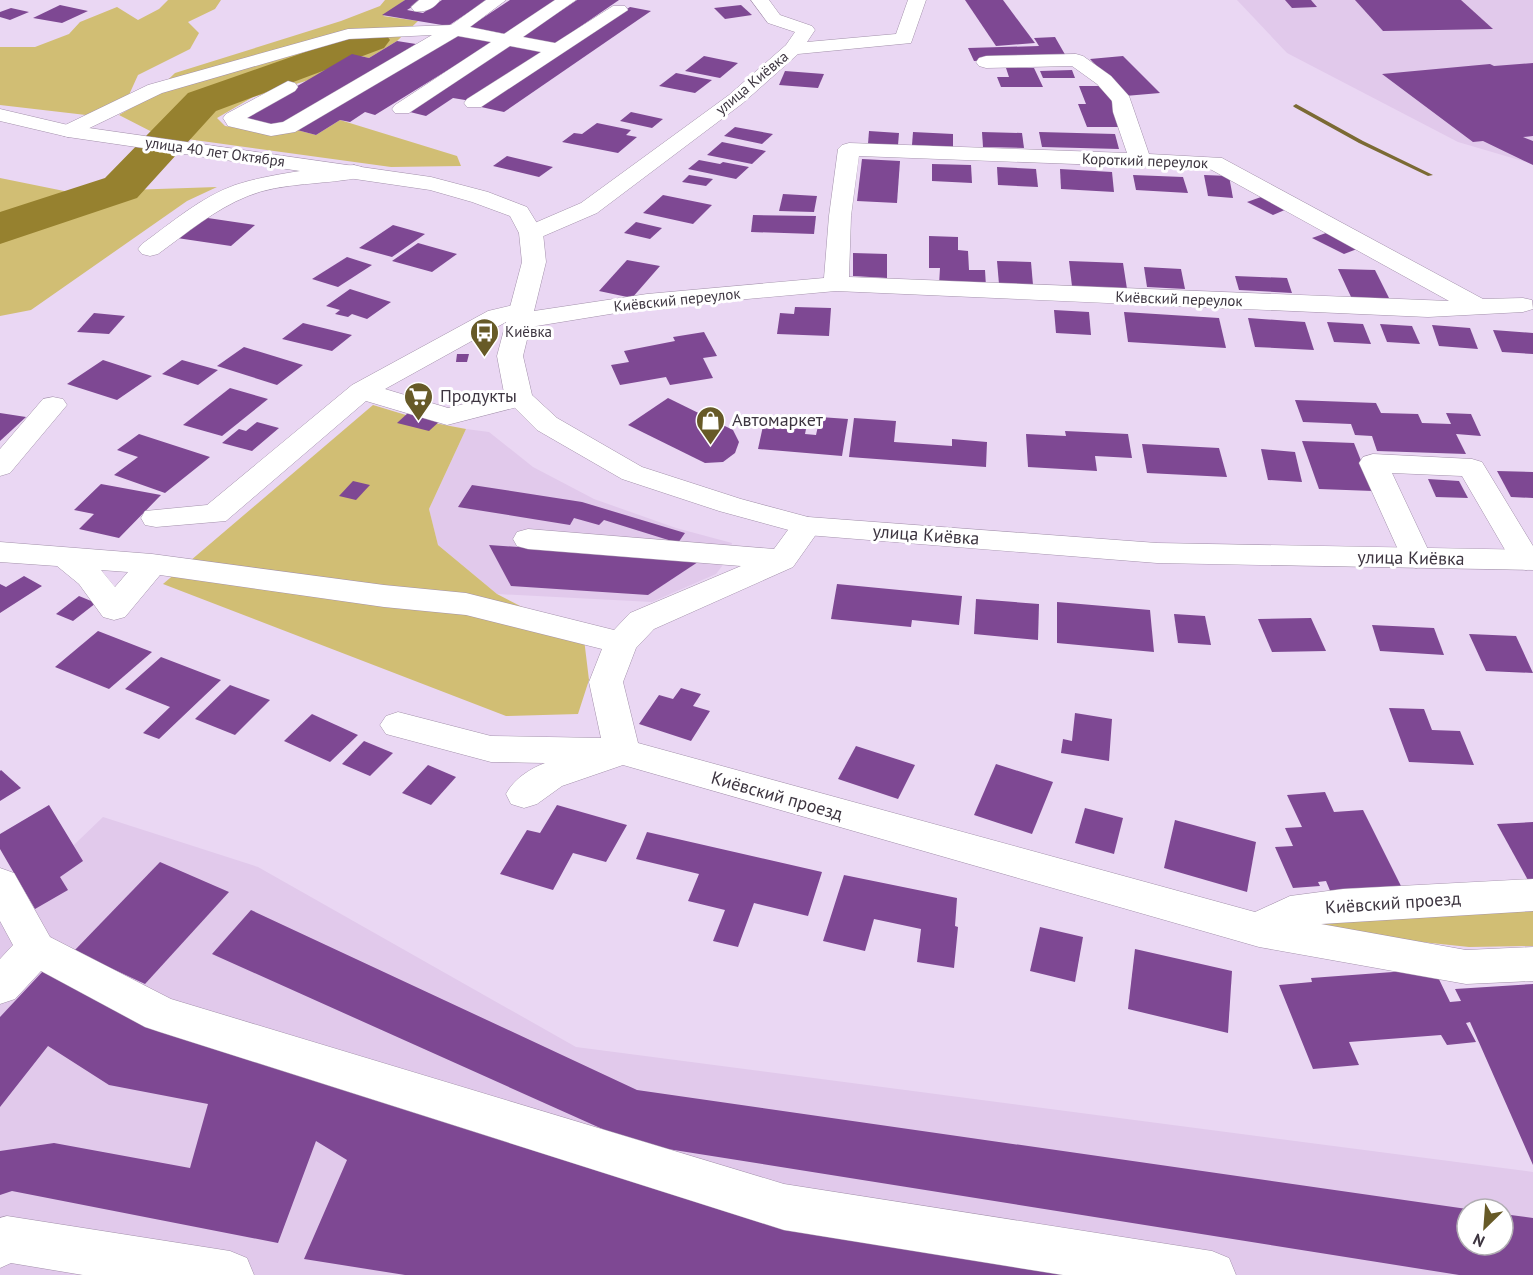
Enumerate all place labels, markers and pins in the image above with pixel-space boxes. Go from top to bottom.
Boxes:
bus stop icon: Киёвка [468,316,500,358]
place label: Киёвка [505,322,552,341]
supermarket icon: Продукты [403,380,435,422]
place label: Продукты [440,384,517,407]
shop icon: Автомаркет [695,404,727,446]
place label: Автомаркет [732,408,824,431]

